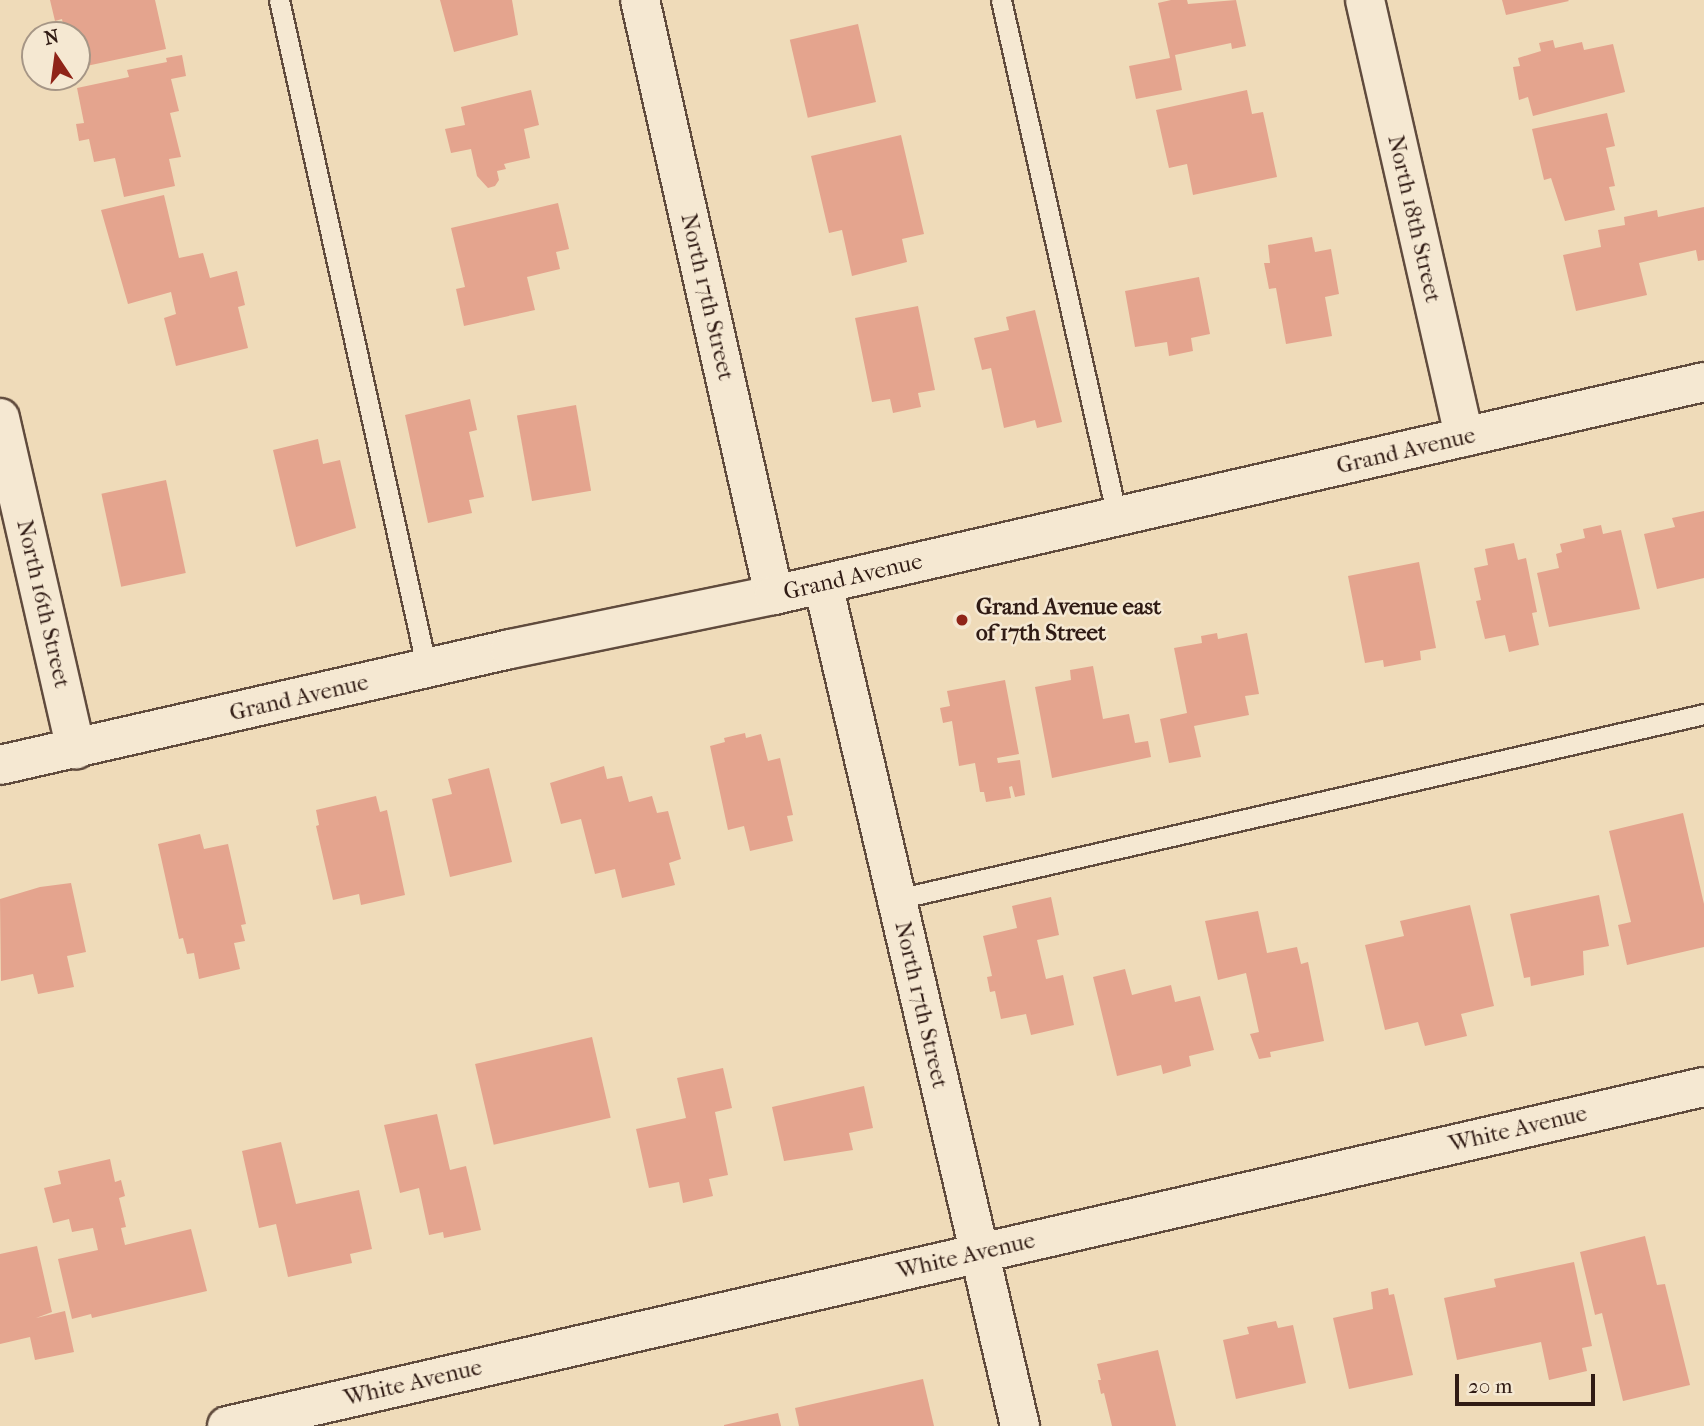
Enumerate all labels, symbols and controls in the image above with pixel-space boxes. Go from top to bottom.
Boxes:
north arrow [21,21,91,91]
text: N [42,25,61,50]
street label: North 18th Street [1381,133,1447,305]
street label: North 17th Street [674,211,740,383]
street label: Grand Avenue [1334,422,1478,480]
street label: North 16th Street [10,517,76,691]
street label: Grand Avenue [781,548,925,606]
place label: Grand Avenue east of 17th Street [976,593,1161,647]
marker: Grand Avenue east of 17th Street [954,612,970,628]
street label: Grand Avenue [227,669,371,727]
street label: North 17th Street [888,919,954,1091]
street label: White Avenue [1446,1100,1590,1158]
street label: White Avenue [894,1227,1038,1285]
street label: White Avenue [341,1354,485,1412]
scale bar [1459,1360,1599,1404]
text: 20 m [1468,1374,1512,1398]

